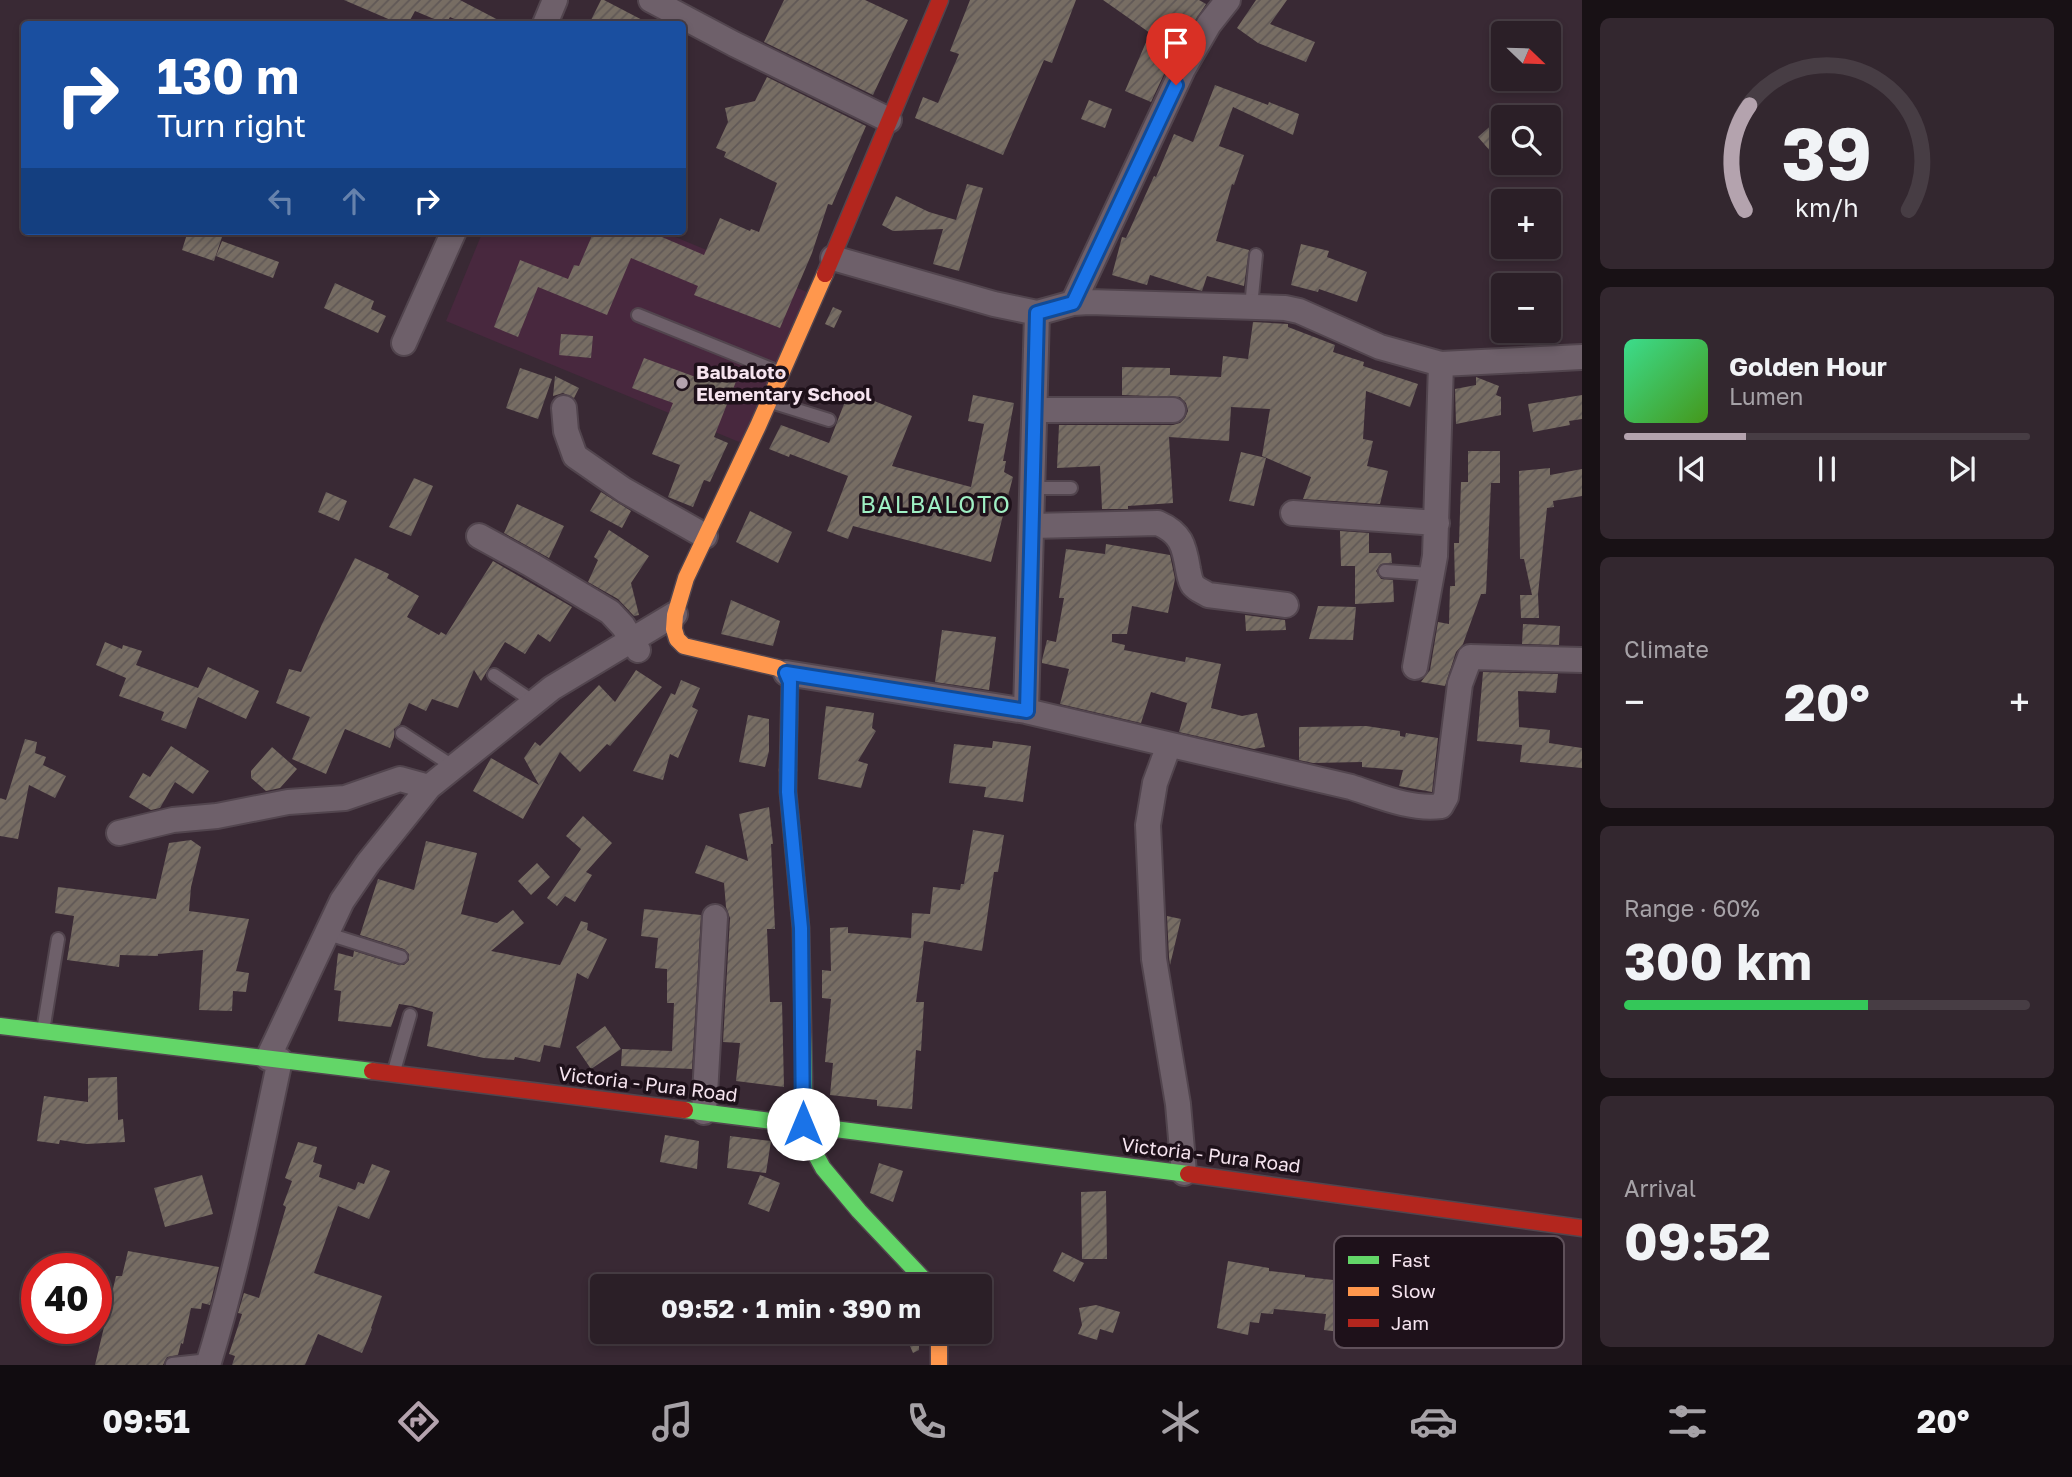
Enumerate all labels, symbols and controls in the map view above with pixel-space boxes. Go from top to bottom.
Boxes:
pin [1146,13,1206,85]
north arrow [1491,21,1561,91]
map controls [1491,21,1561,343]
icon: arrive [1157,24,1195,62]
text: 130 m [157,46,299,105]
icon: right [42,49,133,140]
button: search [1491,105,1561,175]
text: Turn right [157,106,306,144]
text: 39 [1782,109,1872,196]
icon: left [262,182,300,220]
icon: ahead [335,182,373,220]
icon: right [408,182,446,220]
button: + [1491,189,1561,259]
text: km/h [1795,192,1859,223]
button: − [1491,273,1561,343]
text: Golden Hour [1729,351,1887,382]
place label: Balbaloto Elementary School [696,360,872,405]
marker: Balbaloto Elementary School [674,375,690,391]
text: Lumen [1729,382,1803,410]
icon: previous [1673,450,1711,488]
icon: pause [1808,450,1846,488]
icon: next [1943,450,1981,488]
district label: BALBALOTO [860,490,1012,518]
text: Climate [1624,635,1709,663]
text: 20° [1784,670,1870,732]
text: − [1624,679,1645,724]
text: + [2009,679,2030,724]
text: Range · 60% [1624,894,1760,922]
text: 300 km [1624,929,1812,991]
street label: Victoria - Pura Road [557,1061,739,1106]
position arrow [766,1087,840,1161]
street label: Victoria - Pura Road [1120,1132,1302,1177]
text: Arrival [1624,1174,1696,1202]
text: 09:52 [1624,1209,1771,1271]
legend [1334,1236,1564,1348]
text: Fast [1391,1248,1430,1271]
speed limit sign: 40 [21,1253,112,1344]
text: Slow [1391,1279,1436,1302]
text: 09:52 · 1 min · 390 m [661,1293,921,1324]
text: Jam [1391,1311,1429,1334]
icon: directions [394,1397,443,1446]
icon: music [648,1397,697,1446]
icon: phone [902,1397,951,1446]
icon: climate [1156,1397,1205,1446]
icon: car [1409,1397,1458,1446]
icon: filters [1663,1397,1712,1446]
text: 09:51 [102,1402,190,1440]
text: 20° [1917,1402,1970,1440]

